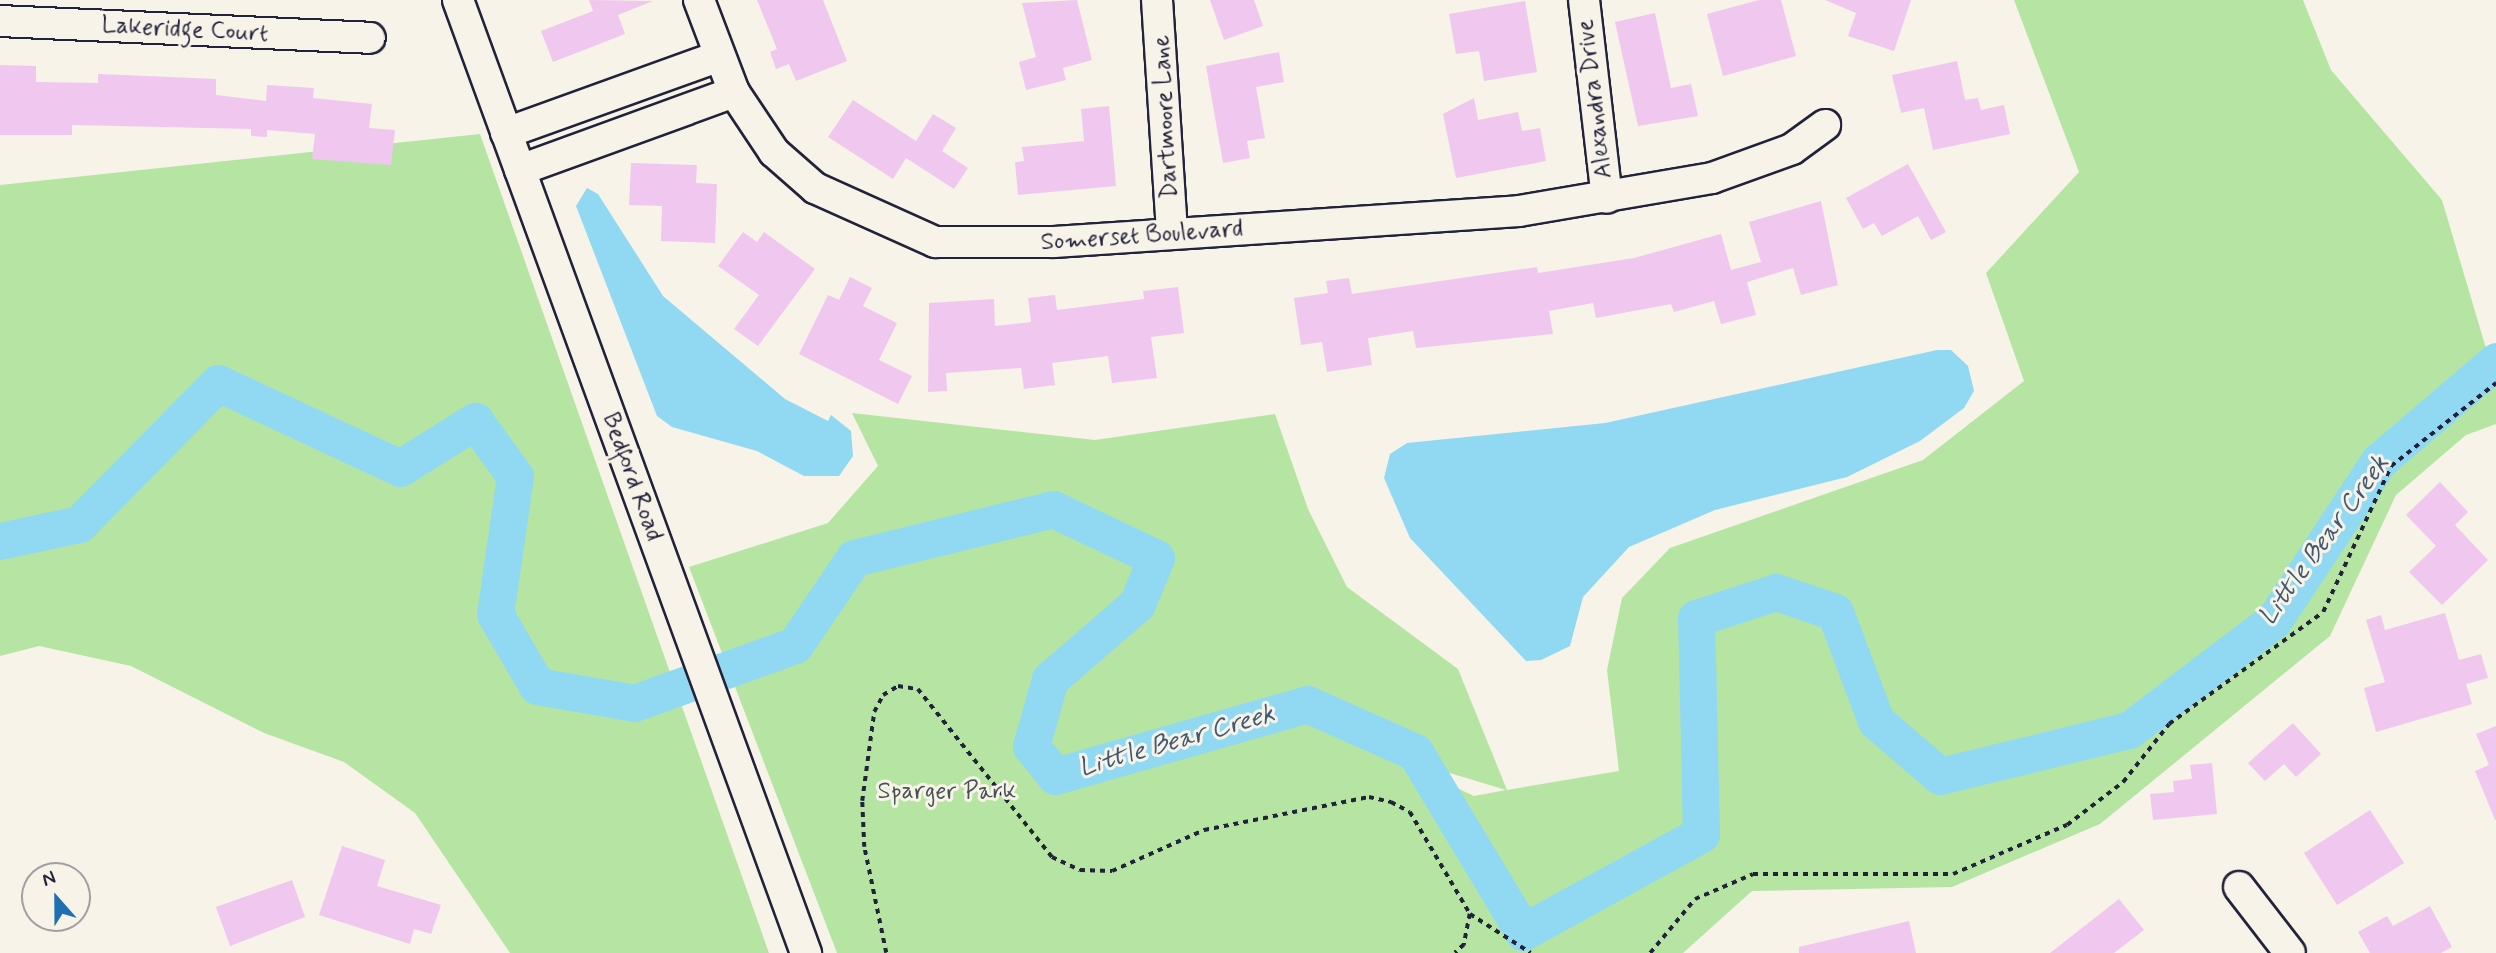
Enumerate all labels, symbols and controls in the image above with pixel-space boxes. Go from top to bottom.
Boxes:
street label: Lakeridge Court [101,11,269,49]
street label: Alexandra Drive [1571,18,1619,180]
street label: Dartmoore Lane [1147,33,1185,201]
street label: Somerset Boulevard [1041,215,1243,257]
street label: Bedford Road [596,410,668,544]
water label: Little Bear Creek [2254,451,2396,631]
water label: Little Bear Creek [1077,699,1277,785]
park label: Sparger Park [881,778,1013,806]
north arrow [21,862,91,932]
text: N [39,865,59,893]

